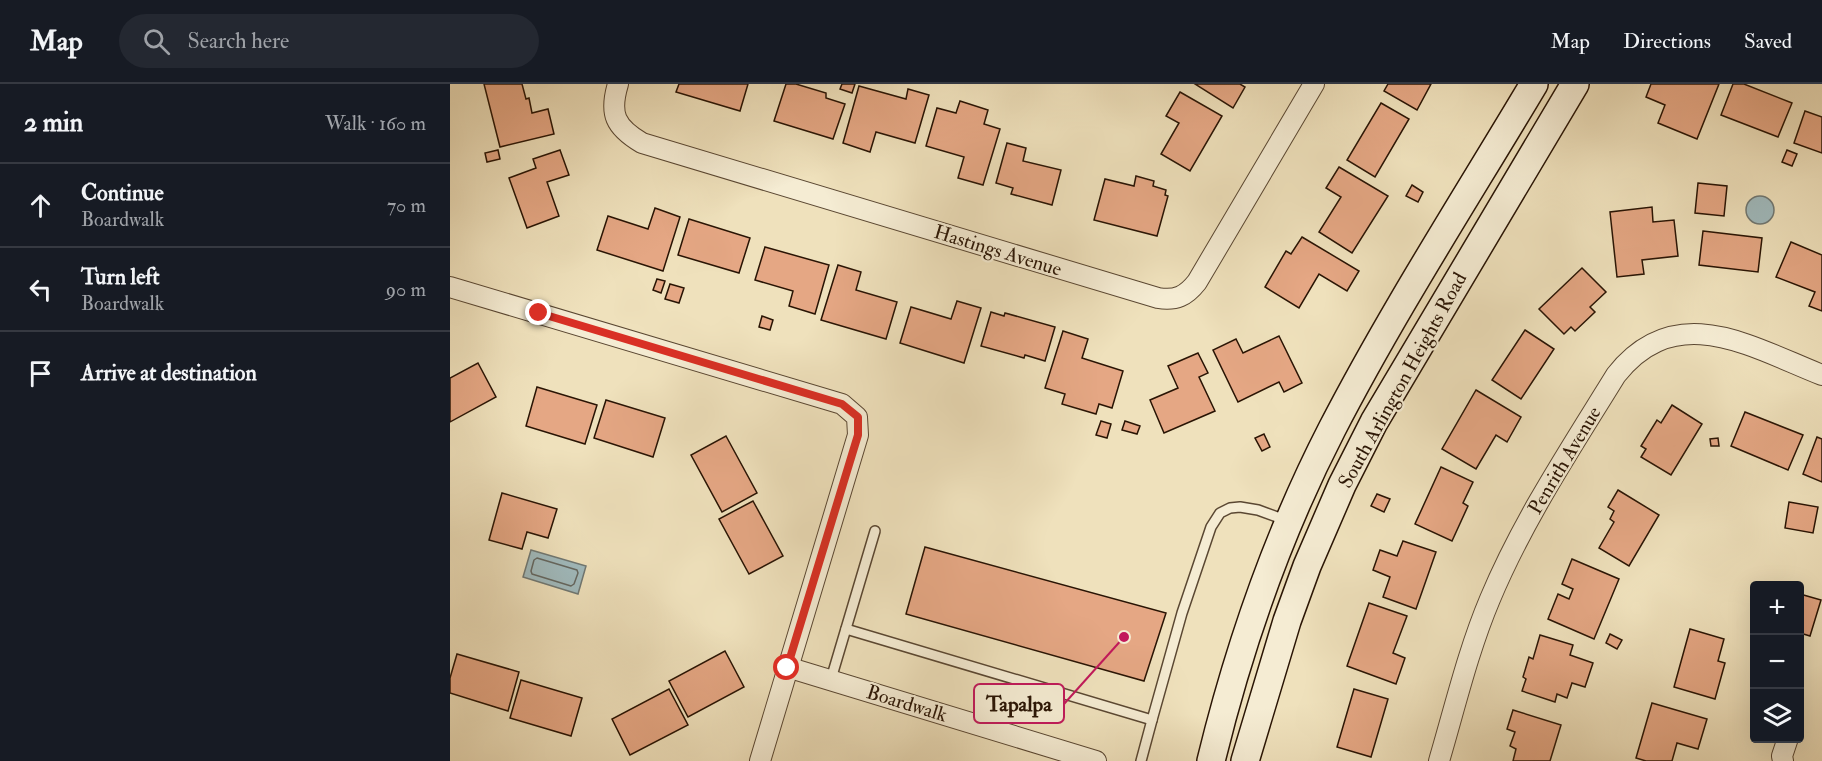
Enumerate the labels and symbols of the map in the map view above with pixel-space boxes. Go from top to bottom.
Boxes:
street label: Hastings Avenue [931,219,1065,282]
street label: South Arlington Heights Road [1333,268,1472,493]
route end [525,299,551,325]
street label: Penrith Avenue [1522,402,1606,519]
route start [773,654,799,680]
street label: Boardwalk [863,679,951,728]
callout: Tapalpa [974,684,1064,723]
text: Tapalpa [985,691,1053,718]

